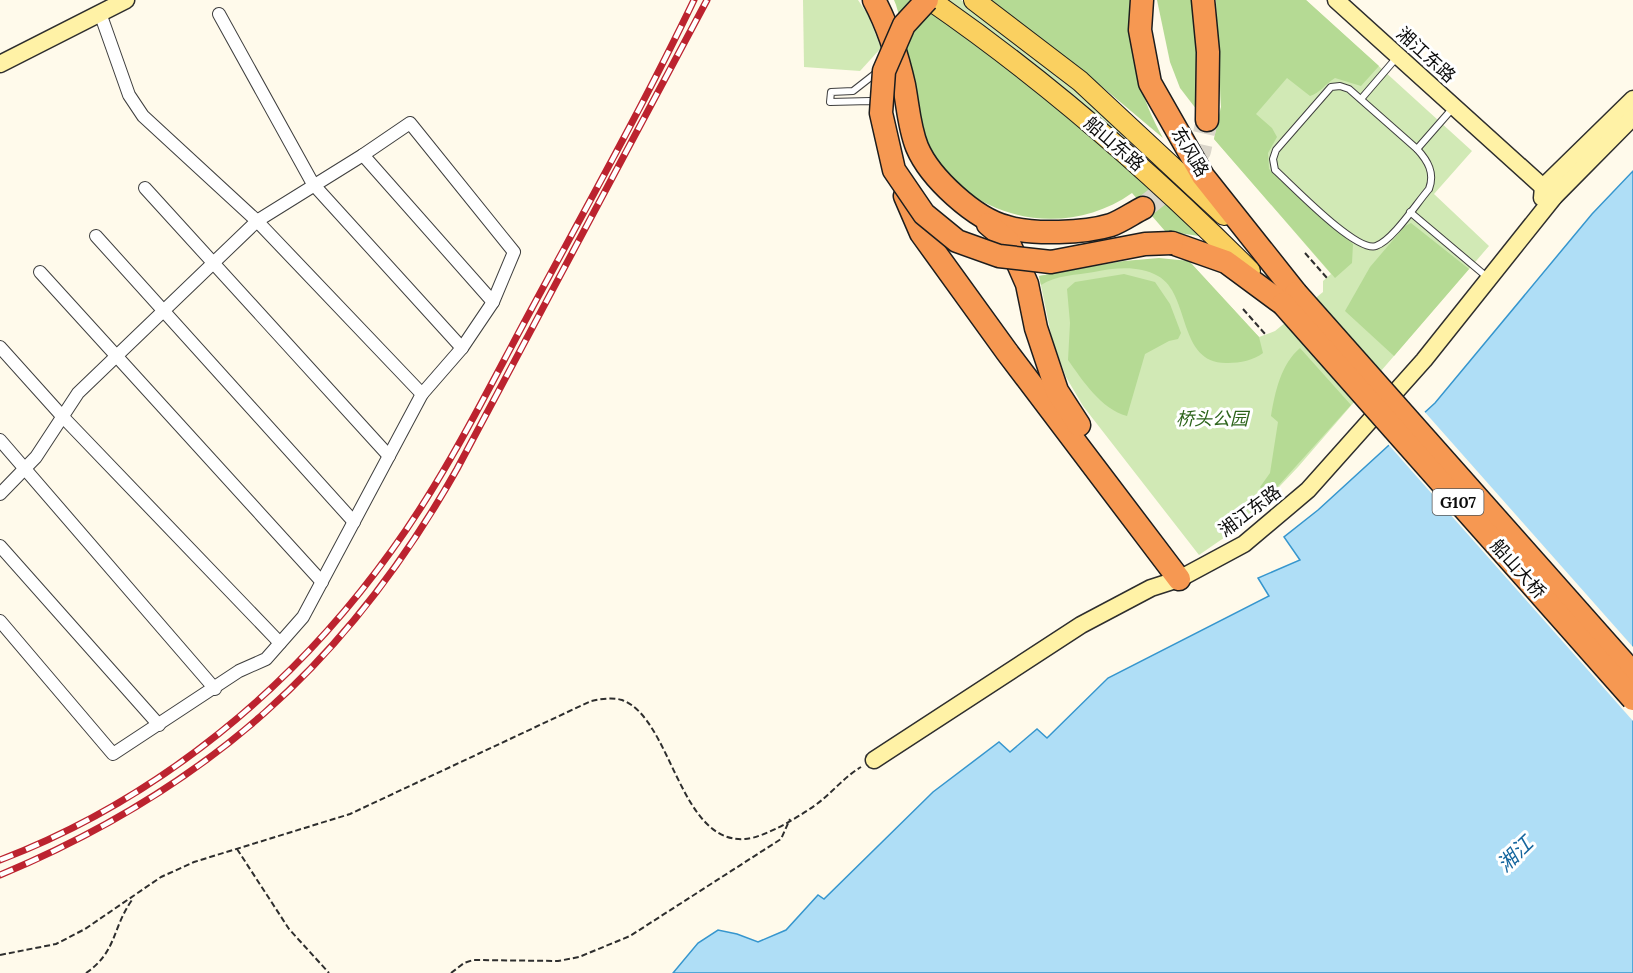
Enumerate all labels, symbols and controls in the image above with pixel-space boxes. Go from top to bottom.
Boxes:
street label: 湘江东路 [1392,22,1461,87]
street label: 船山东路 [1080,111,1149,176]
street label: 东风路 [1167,123,1214,181]
park label: 桥头公园 [1176,407,1251,430]
street label: 湘江东路 [1214,480,1285,541]
road number: G107 [1432,489,1484,515]
street label: 船山大桥 [1486,534,1551,603]
water label: 湘江 [1492,829,1539,877]

